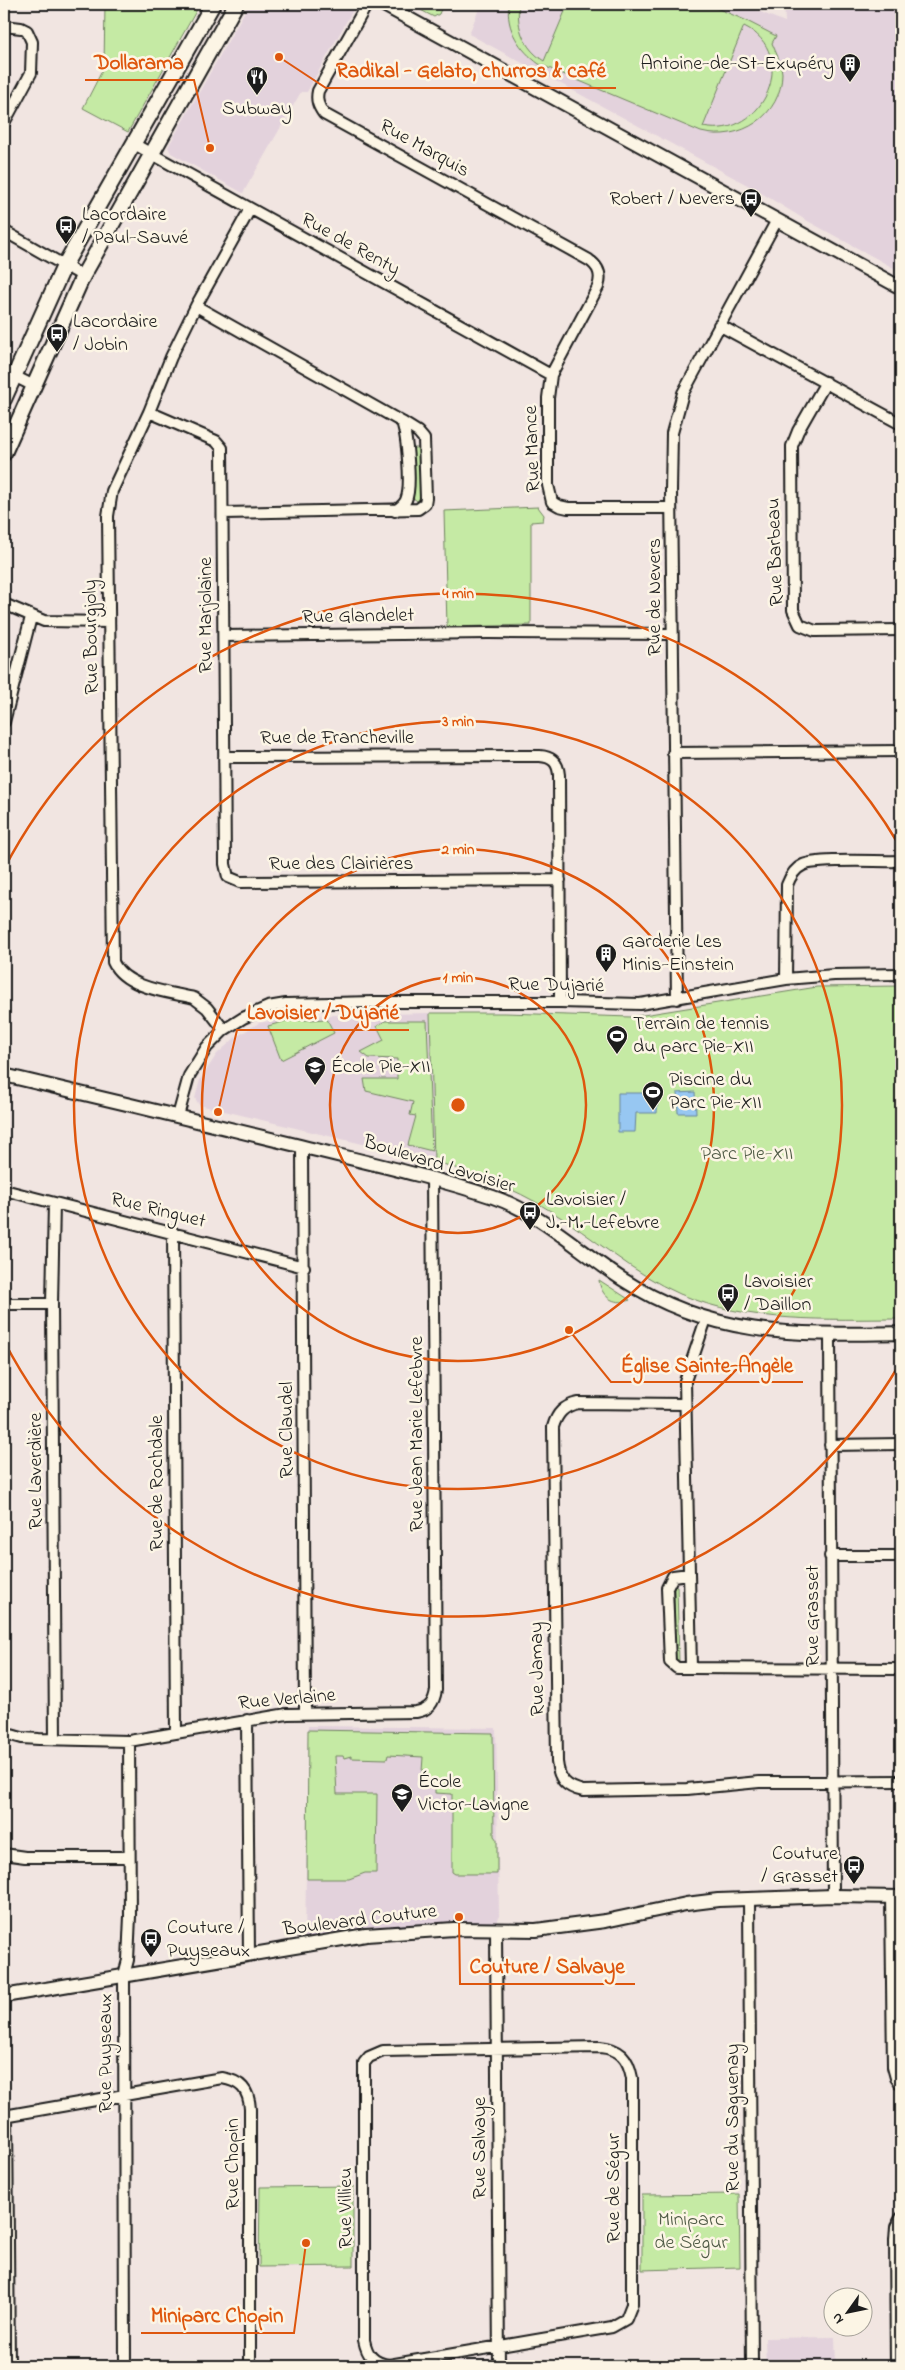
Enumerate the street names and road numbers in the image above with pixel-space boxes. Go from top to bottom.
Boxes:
street label: Rue Marquis [374,112,474,186]
street label: Rue de Renty [295,206,405,284]
street label: Rue Mance [517,405,549,493]
street label: Rue Barbeau [760,497,792,607]
street label: Rue de Nevers [641,538,670,656]
street label: Rue Marjolaine [192,557,221,673]
street label: Rue Bourgjoly [76,579,109,695]
street label: Rue Glandelet [302,602,415,632]
street label: Rue de Francheville [260,724,414,753]
street label: Rue des Clairières [269,850,413,879]
street label: Rue Dujarié [508,971,604,1001]
street label: Boulevard Lavoisier [359,1128,519,1202]
street label: Rue Ringuet [107,1185,209,1238]
street label: Rue Jean Marie Lefebvre [403,1336,432,1532]
street label: Rue Claudel [273,1382,302,1478]
street label: Rue Laverdière [22,1412,51,1530]
street label: Rue de Rochdale [143,1415,172,1551]
street label: Rue Grasset [799,1565,828,1667]
street label: Rue Jamay [523,1622,553,1716]
street label: Rue Verlaine [237,1681,337,1719]
street label: Boulevard Couture [281,1897,438,1945]
street label: Rue Puyseaux [92,1993,121,2113]
street label: Rue du Saguenay [719,2044,749,2192]
street label: Rue Salvaye [466,2097,495,2199]
street label: Rue Chopin [219,2118,248,2210]
street label: Rue de Ségur [600,2132,630,2243]
street label: Rue Villieu [332,2167,361,2249]

